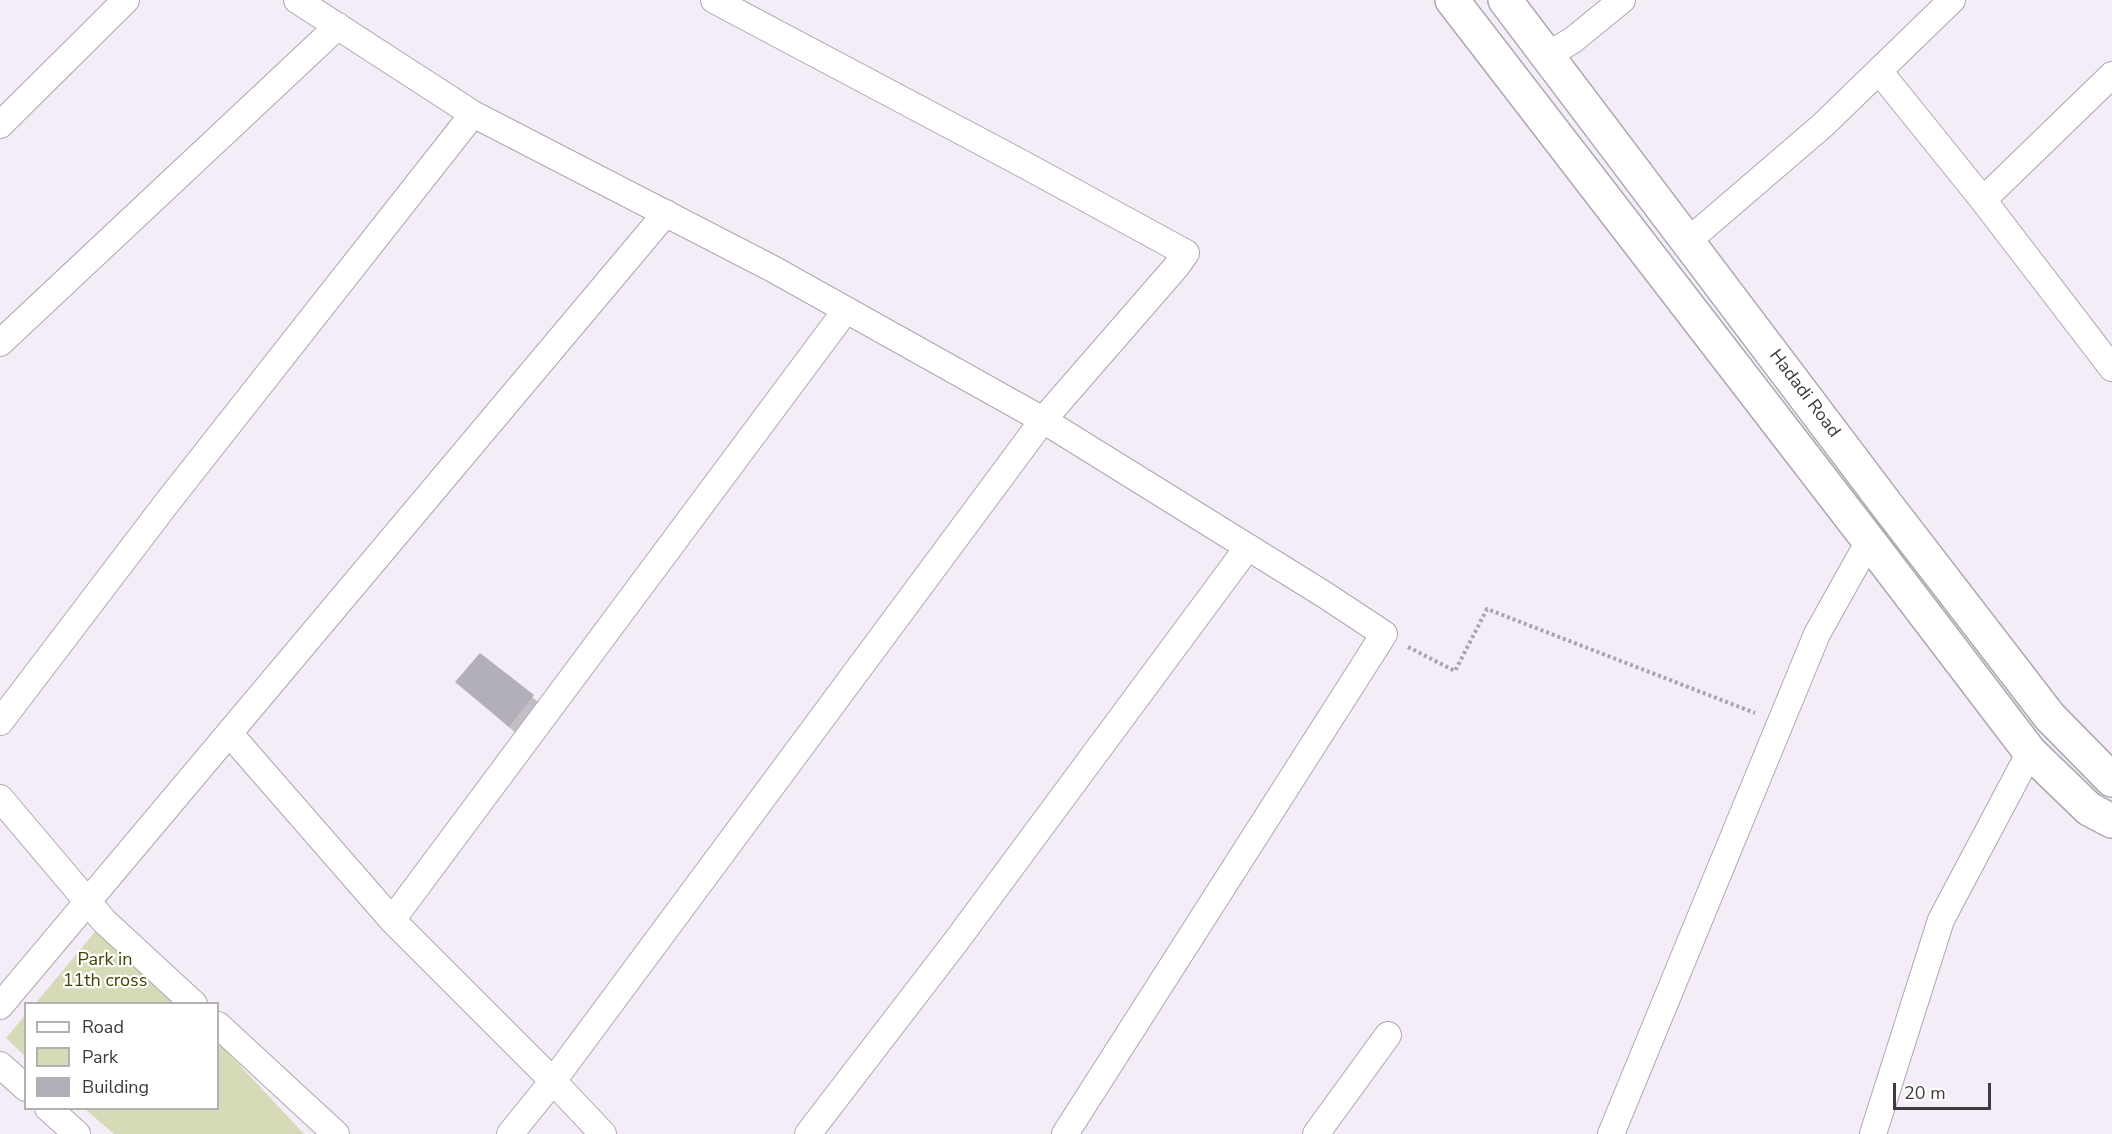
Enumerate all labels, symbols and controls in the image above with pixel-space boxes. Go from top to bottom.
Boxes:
street label: Hadadi Road [1764,346,1844,442]
park label: Park in 11th cross [63,950,147,992]
legend [24,1002,219,1110]
text: Road [82,1015,124,1039]
text: Park [82,1045,118,1069]
scale bar [1896,1071,1994,1109]
text: Building [82,1075,149,1099]
text: 20 m [1904,1081,1946,1105]

